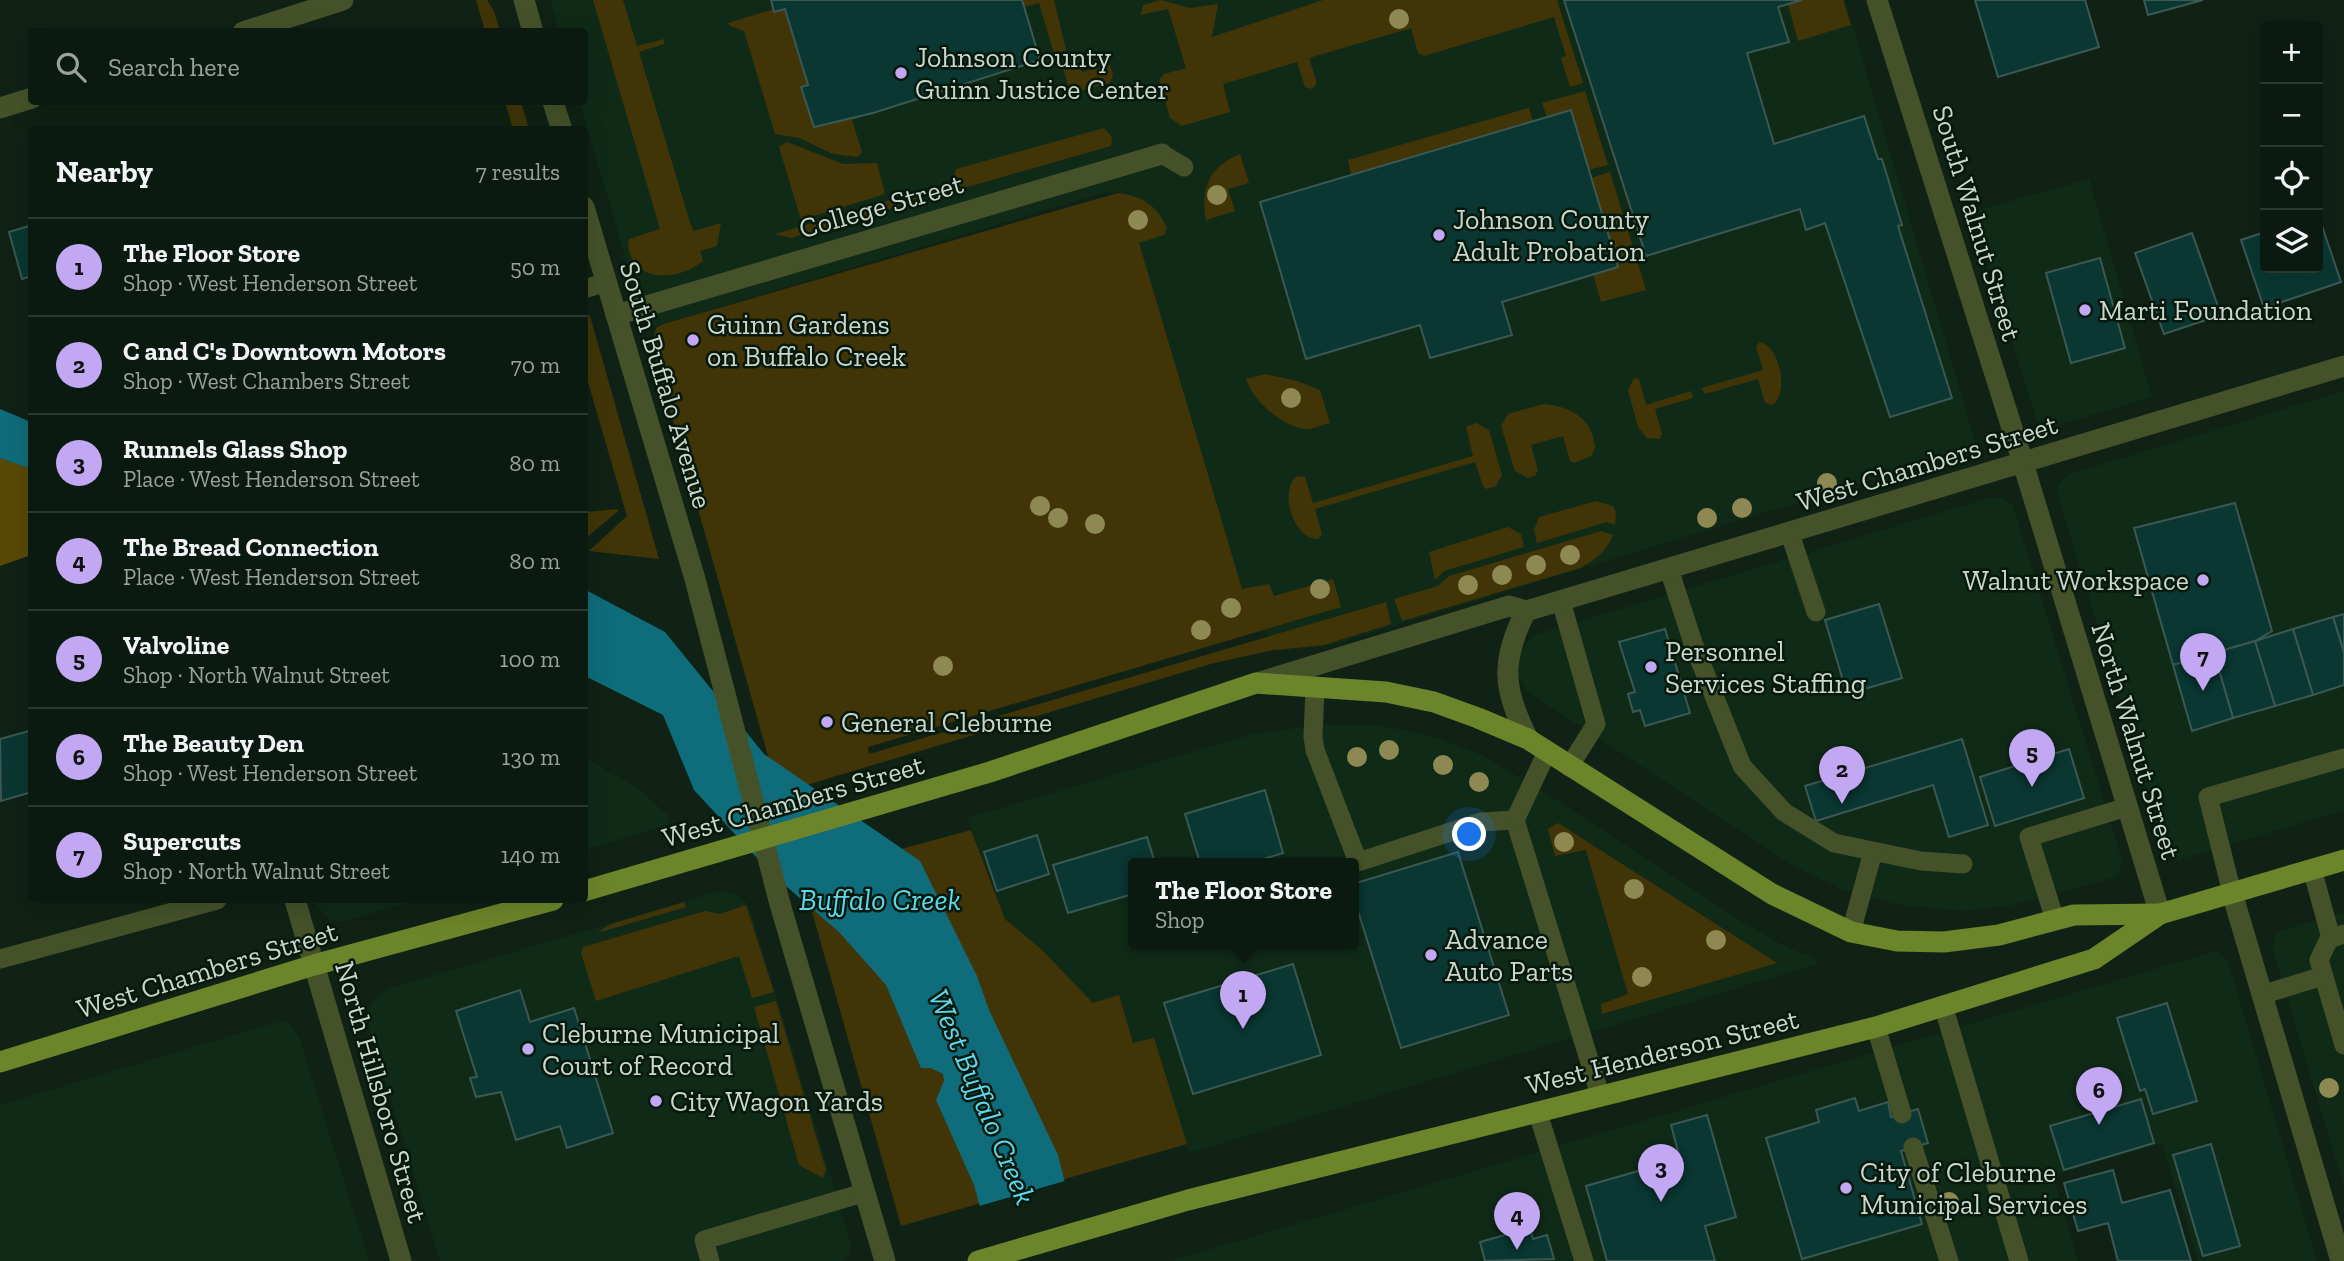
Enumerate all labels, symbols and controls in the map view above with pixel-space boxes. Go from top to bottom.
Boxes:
map controls [2260,21,2323,273]
button: + [2260,21,2323,84]
search box [28,28,588,105]
place label: Johnson County Guinn Justice Center [915,41,1169,106]
icon: search [52,48,90,86]
text: Search here [108,51,240,83]
marker: Johnson County Guinn Justice Center [893,65,909,81]
button: − [2260,84,2323,147]
street label: South Walnut Street [1925,101,2029,345]
button: locate [2260,147,2323,210]
text: Nearby [56,154,153,190]
text: 7 results [476,158,560,186]
street label: College Street [795,167,967,245]
place label: Johnson County Adult Probation [1453,203,1650,268]
button: layers [2260,210,2323,273]
marker: Johnson County Adult Probation [1431,227,1447,243]
text: The Floor Store [123,237,300,269]
text: 1 [74,253,84,281]
text: 50 m [510,253,560,281]
street label: South Buffalo Avenue [613,258,719,512]
text: Shop · West Henderson Street [123,269,417,297]
place label: Marti Foundation [2099,294,2312,327]
marker: Marti Foundation [2077,302,2093,318]
place label: Guinn Gardens on Buffalo Creek [707,308,906,373]
marker: Guinn Gardens on Buffalo Creek [685,332,701,348]
text: C and C's Downtown Motors [123,335,446,367]
text: 2 [73,351,85,379]
text: 70 m [511,351,560,379]
text: Shop · West Chambers Street [123,367,410,395]
street label: West Chambers Street [1793,407,2062,518]
text: Runnels Glass Shop [123,433,347,465]
text: 3 [73,449,85,477]
text: 80 m [509,449,560,477]
text: Place · West Henderson Street [123,465,419,493]
text: The Bread Connection [123,531,379,563]
text: 4 [72,547,86,575]
text: 80 m [509,547,560,575]
text: Place · West Henderson Street [123,563,419,591]
place label: Walnut Workspace [1963,564,2189,597]
marker: Walnut Workspace [2195,572,2211,588]
street label: North Walnut Street [2084,619,2188,864]
text: Valvoline [123,629,229,661]
pin: 7 [2180,633,2226,691]
place label: Personnel Services Staffing [1665,635,1866,700]
text: 5 [73,645,85,673]
text: 100 m [500,645,560,673]
marker: Personnel Services Staffing [1643,659,1659,675]
text: Shop · North Walnut Street [123,661,390,689]
place label: General Cleburne [841,706,1052,739]
marker: General Cleburne [819,714,835,730]
text: The Beauty Den [123,727,304,759]
pin: 5 [2009,729,2055,787]
text: 6 [73,743,85,771]
text: 130 m [502,743,560,771]
pin: 2 [1819,746,1865,804]
street label: West Chambers Street [658,748,928,854]
text: Shop · West Henderson Street [123,759,417,787]
your location [1452,817,1486,851]
text: Supercuts [123,825,241,857]
text: 7 [73,841,85,869]
text: 140 m [500,841,560,869]
text: Shop · North Walnut Street [123,857,390,885]
popup [1128,858,1359,949]
text: The Floor Store [1155,874,1332,906]
water label: Buffalo Creek [799,882,961,918]
text: Shop [1155,906,1205,934]
street label: West Chambers Street [73,914,342,1025]
place label: Advance Auto Parts [1445,923,1573,988]
marker: Advance Auto Parts [1423,947,1439,963]
street label: North Hillsboro Street [328,958,434,1227]
pin: 1 [1220,971,1266,1029]
water label: West Buffalo Creek [920,984,1044,1210]
street label: West Henderson Street [1522,1002,1802,1102]
place label: Cleburne Municipal Court of Record [542,1017,780,1082]
marker: Cleburne Municipal Court of Record [520,1041,536,1057]
pin: 6 [2076,1067,2122,1125]
place label: City Wagon Yards [670,1085,883,1118]
marker: City Wagon Yards [648,1093,664,1109]
pin: 3 [1638,1144,1684,1202]
place label: City of Cleburne Municipal Services [1860,1156,2088,1221]
marker: City of Cleburne Municipal Services [1838,1180,1854,1196]
pin: 4 [1494,1192,1540,1250]

